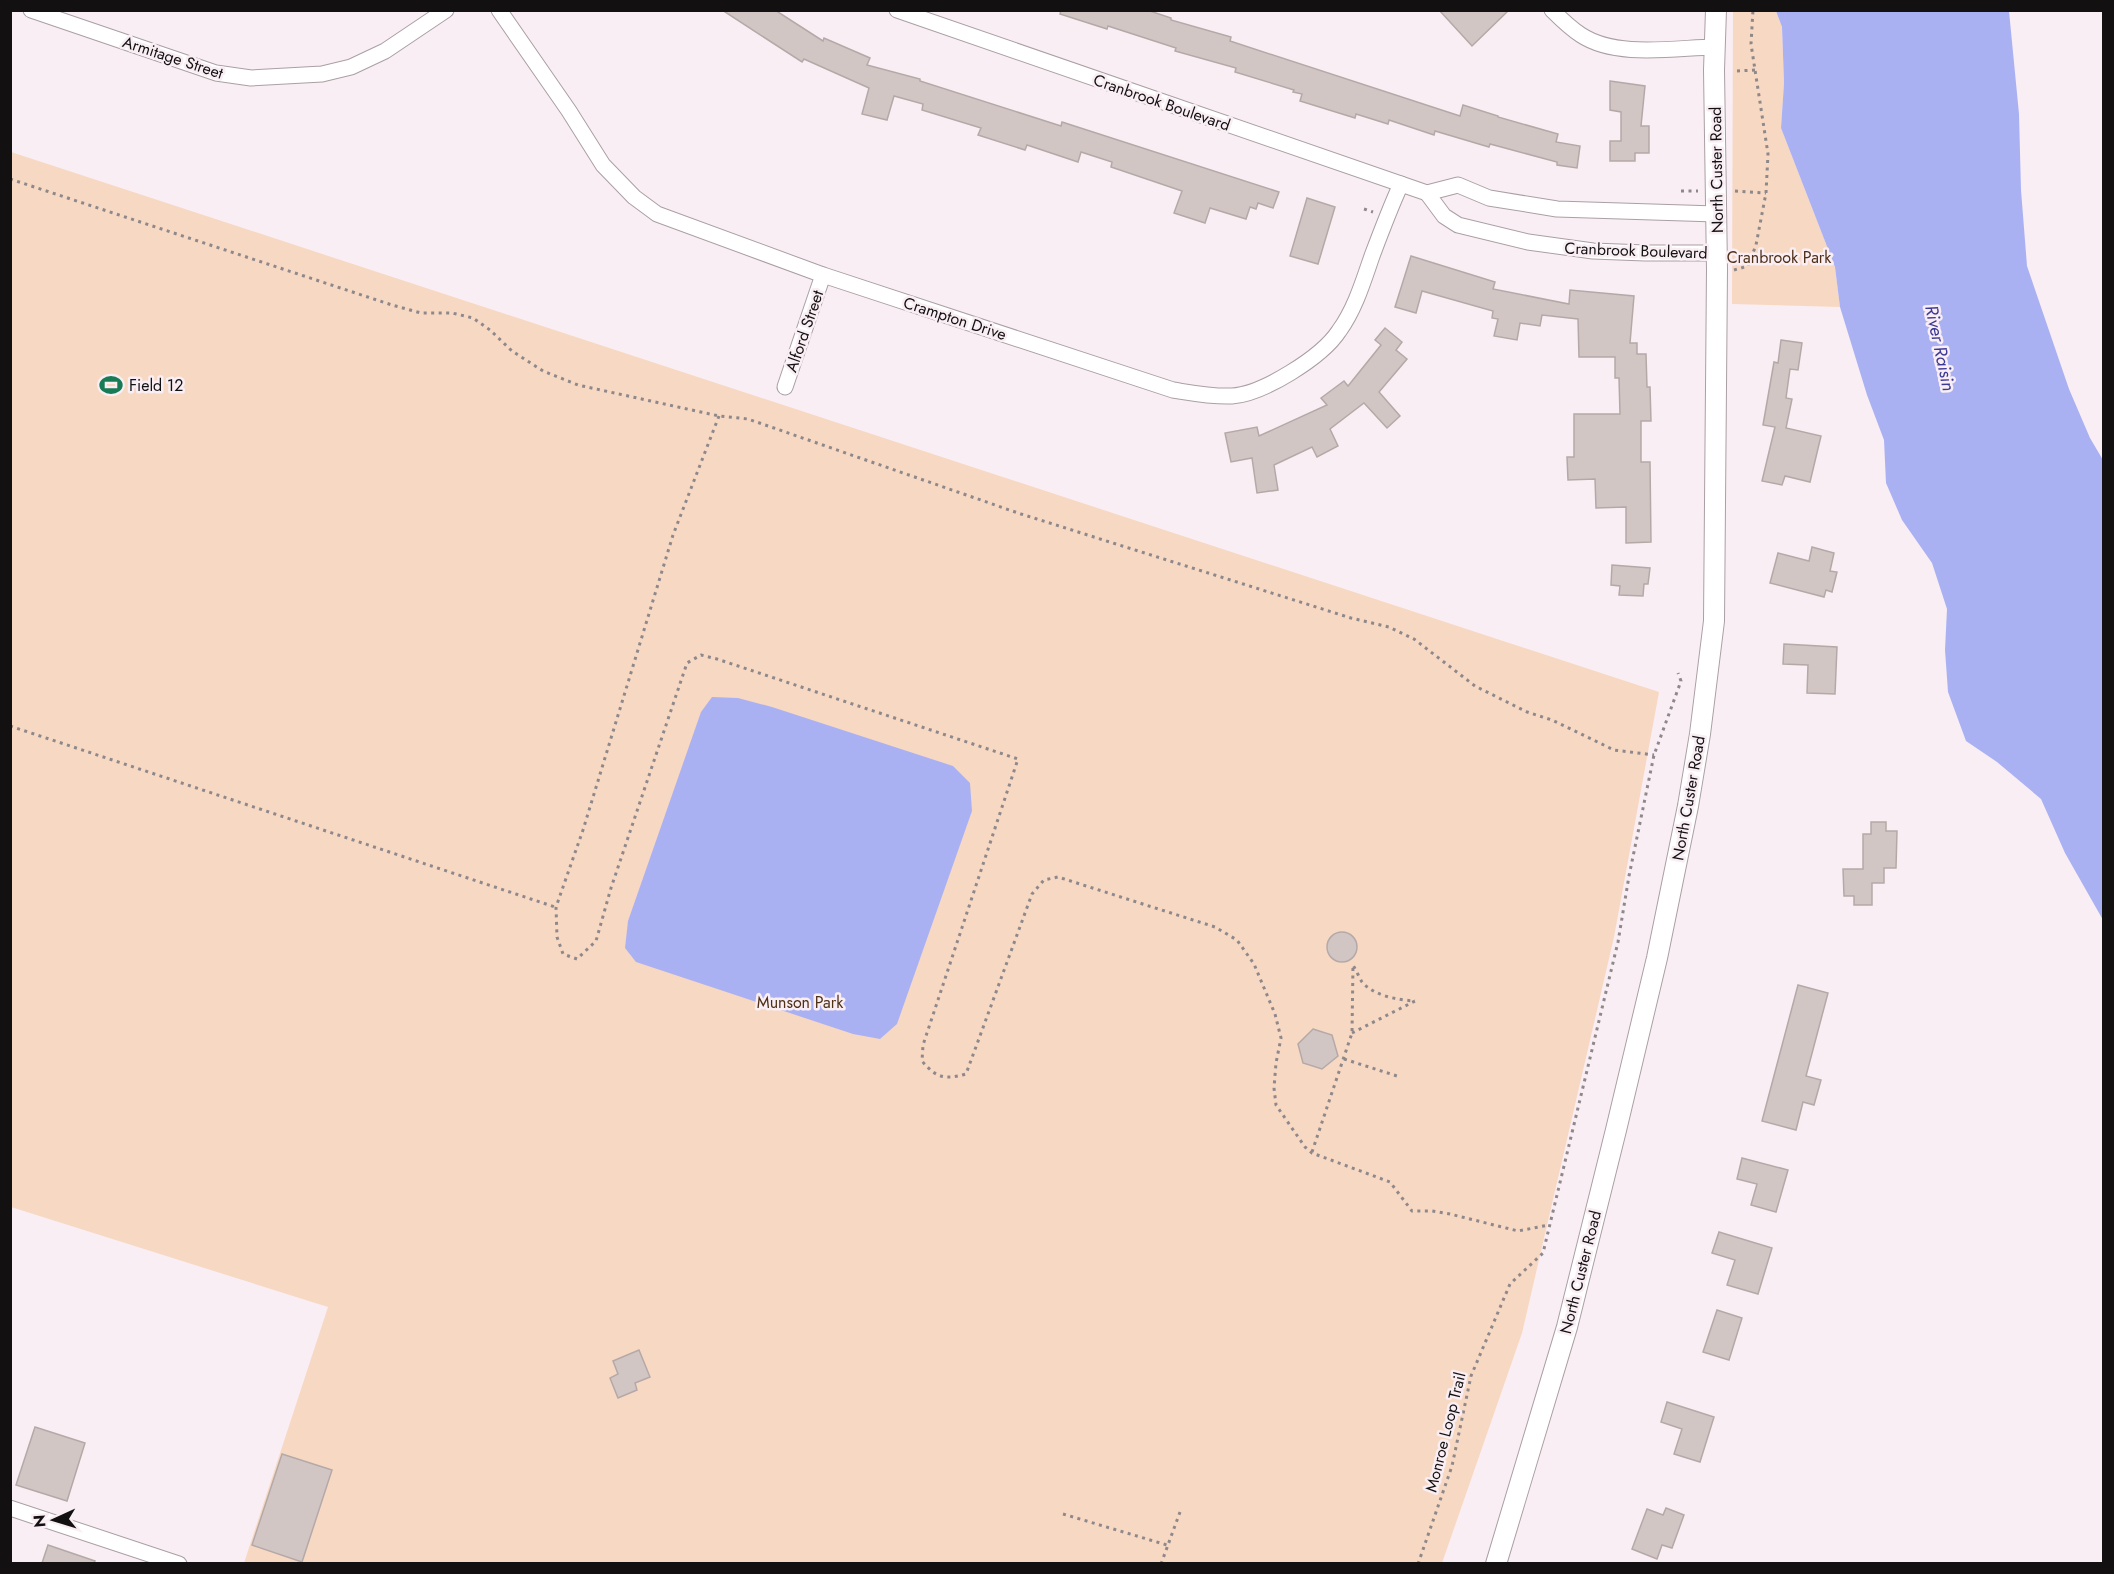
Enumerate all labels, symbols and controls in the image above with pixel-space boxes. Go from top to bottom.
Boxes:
street label: Armitage Street [120,30,226,85]
street label: Cranbrook Boulevard [1090,68,1233,137]
street label: North Custer Road [1704,107,1729,233]
street label: Cranbrook Boulevard [1564,237,1708,264]
park label: Cranbrook Park [1727,246,1832,269]
street label: Alford Street [780,287,829,375]
street label: Crampton Drive [900,291,1009,346]
water label: River Raisin [1918,303,1962,393]
sports icon: Field 12 [98,372,124,398]
place label: Field 12 [129,374,183,397]
street label: North Custer Road [1666,734,1711,862]
park label: Munson Park [757,991,844,1014]
street label: North Custer Road [1554,1208,1607,1336]
street label: Monroe Loop Trail [1419,1370,1472,1495]
north arrow [24,1490,84,1550]
text: N [28,1514,51,1528]

